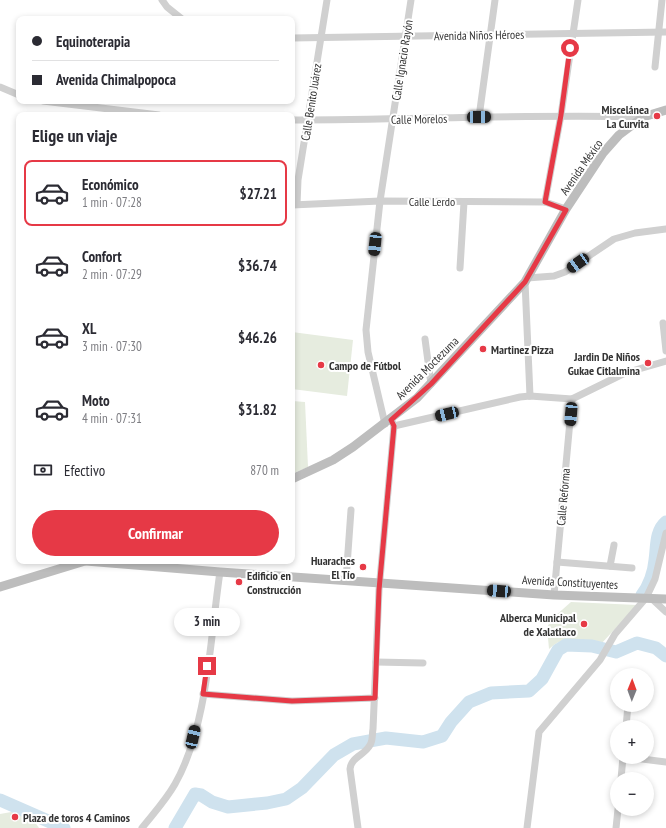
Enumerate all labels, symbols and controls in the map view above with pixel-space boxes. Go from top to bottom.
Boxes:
street label: Calle Ignacio Rayón [388,19,416,101]
street label: Avenida Niños Héroes [434,27,524,43]
text: Equinoterapia [56,32,130,51]
route start [561,39,579,57]
street label: Calle Benito Juárez [297,62,325,142]
text: Avenida Chimalpopoca [56,70,176,89]
place label: Miscelánea La Curvita [602,102,649,131]
street label: Calle Morelos [391,111,447,127]
car [467,111,491,123]
marker: Miscelánea La Curvita [652,111,662,121]
text: Elige un viaje [32,124,117,147]
street label: Avenida México [556,136,606,198]
icon: car [34,175,70,211]
text: Económico [82,175,139,194]
text: $27.21 [239,184,277,203]
text: 1 min · 07:28 [82,194,142,211]
street label: Calle Lerdo [409,194,455,209]
car [368,231,382,257]
icon: car [34,247,70,283]
text: Confort [82,247,122,266]
car [565,251,591,275]
text: $36.74 [238,256,277,275]
text: 2 min · 07:29 [82,266,142,283]
icon: car [34,319,70,355]
text: XL [82,319,96,338]
text: $46.26 [238,328,277,347]
street label: Avenida Moctezuma [392,333,462,403]
text: 3 min · 07:30 [82,338,142,355]
place label: Martinez Pizza [491,342,554,357]
marker: Martinez Pizza [478,344,488,354]
place label: Jardin De Niños Gukae Citlalmina [568,349,640,378]
place label: Campo de Fútbol [329,358,401,373]
marker: Jardin De Niños Gukae Citlalmina [643,358,653,368]
marker: Campo de Fútbol [316,360,326,370]
icon: car [34,391,70,427]
text: Moto [82,391,110,410]
text: $31.82 [238,400,277,419]
car [564,402,578,426]
car [434,405,460,423]
text: 4 min · 07:31 [82,410,142,427]
icon: cash [32,459,54,481]
text: Efectivo [64,461,105,480]
text: 870 m [250,462,279,479]
street label: Calle Reforma [553,467,573,526]
button: Confirmar [32,510,279,556]
place label: Huaraches El Tío [311,553,356,582]
marker: Huaraches El Tío [358,562,368,572]
place label: Edificio en Construcción [247,568,301,597]
street label: Avenida Constituyentes [521,572,619,592]
marker: Edificio en Construcción [234,577,244,587]
car [487,584,511,598]
callout: 3 min [174,608,240,636]
place label: Alberca Municipal de Xalatlaco [499,610,577,639]
text: 3 min [194,613,220,630]
marker: Alberca Municipal de Xalatlaco [579,619,589,629]
route end [198,657,216,675]
north arrow [610,668,654,712]
map controls [610,668,654,816]
button: + [610,720,654,764]
car [184,724,202,750]
button: − [610,772,654,816]
place label: Plaza de toros 4 Caminos [23,810,130,825]
marker: Plaza de toros 4 Caminos [10,812,20,822]

